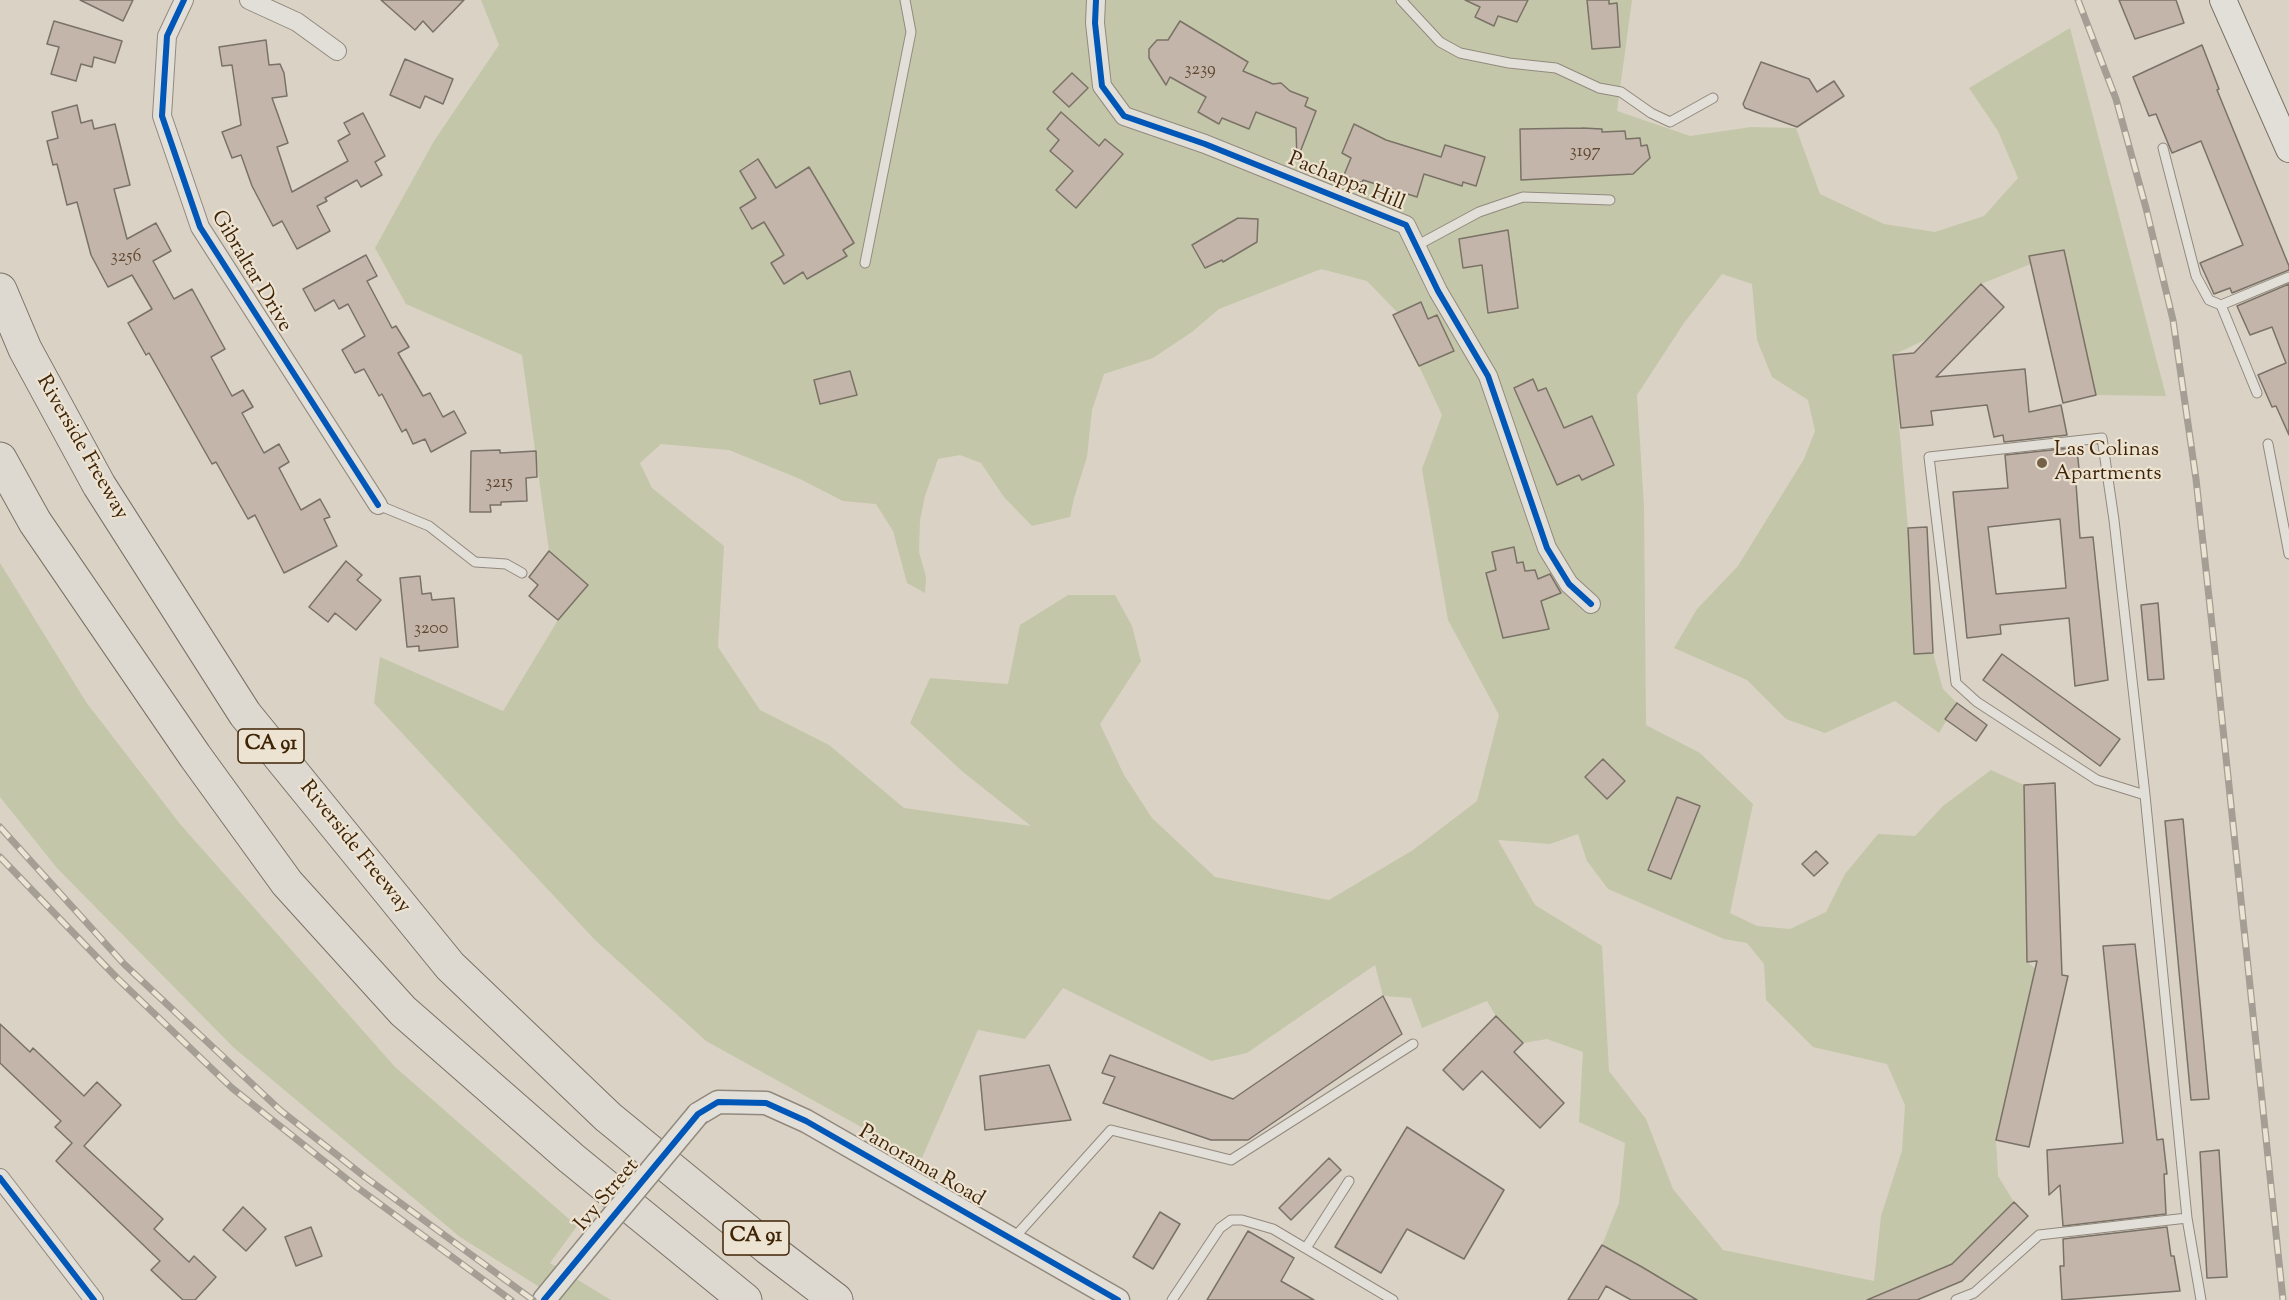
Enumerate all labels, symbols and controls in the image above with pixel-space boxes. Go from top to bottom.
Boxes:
house number: 3239 [1184,60,1216,82]
house number: 3197 [1570,142,1600,164]
street label: Pachappa Hill [1284,148,1408,218]
street label: Gibraltar Drive [204,207,296,337]
house number: 3256 [111,247,141,269]
street label: Riverside Freeway [29,371,133,525]
place label: Las Colinas Apartments [2054,438,2162,488]
marker: Las Colinas Apartments [2035,456,2049,470]
house number: 3215 [485,473,513,495]
house number: 3200 [414,619,448,641]
road number: CA 91 [238,729,304,763]
street label: Riverside Freeway [293,777,415,919]
street label: Panorama Road [854,1121,988,1213]
street label: Ivy Street [570,1155,646,1237]
road number: CA 91 [723,1221,789,1255]

